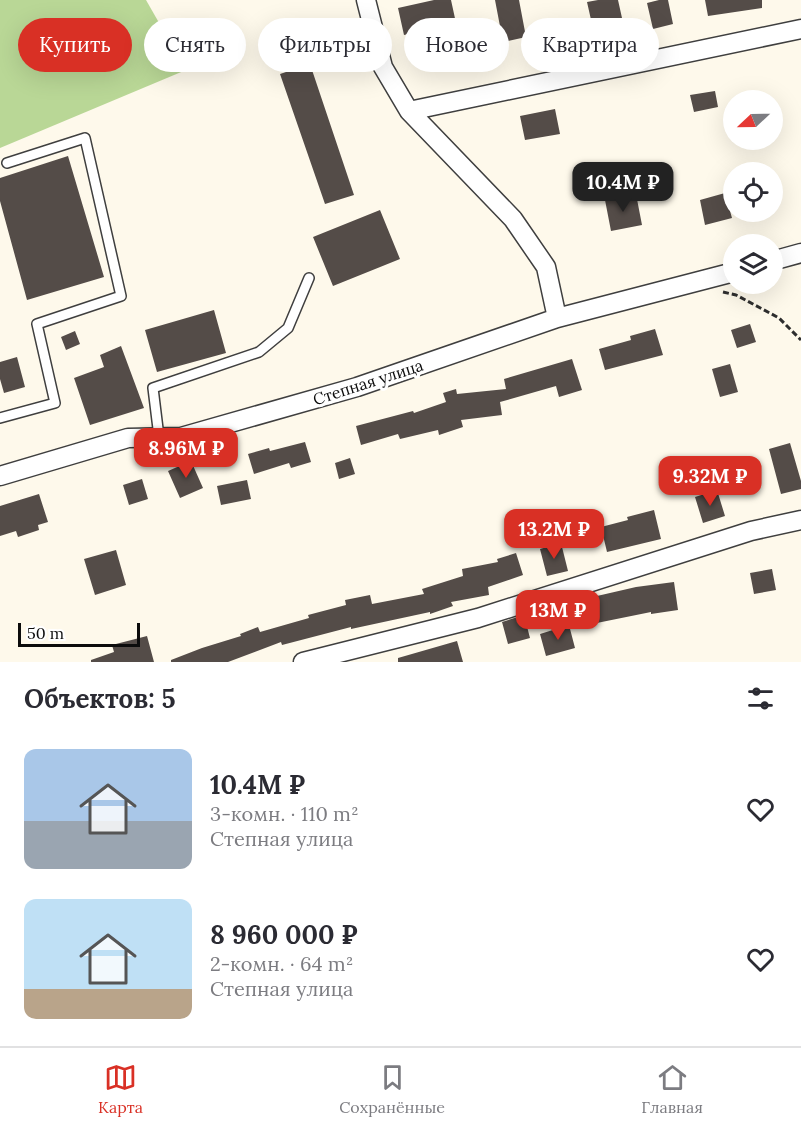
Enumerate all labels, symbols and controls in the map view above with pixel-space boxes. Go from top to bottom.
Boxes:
chip: Купить [18,18,132,72]
chip: Снять [144,18,246,72]
chip: Фильтры [258,18,392,72]
chip: Новое [404,18,509,72]
chip: Квартира [521,18,659,72]
north arrow [723,90,783,150]
map controls [723,90,783,294]
pin: 10.4M ₽ [568,162,678,213]
button: locate [723,162,783,222]
text: 10.4M ₽ [586,169,660,194]
button: layers [723,234,783,294]
street label: Степная улица [310,355,426,409]
pin: 8.96M ₽ [131,428,241,479]
text: 8.96M ₽ [148,435,224,460]
pin: 9.32M ₽ [655,456,765,507]
text: 9.32M ₽ [673,463,747,488]
pin: 13.2M ₽ [499,509,609,560]
text: 13.2M ₽ [518,516,590,541]
pin: 13M ₽ [516,590,600,641]
text: 13M ₽ [530,597,586,622]
scale bar [18,620,140,648]
text: 50 m [27,623,64,643]
text: Объектов: 5 [24,682,176,715]
icon: filters [744,682,777,715]
text: 10.4M ₽ [210,768,305,801]
icon: home [72,773,144,845]
icon: heart [744,793,777,826]
text: 3-комн. · 110 m² [210,801,359,826]
text: Степная улица [210,826,353,851]
text: 8 960 000 ₽ [210,918,358,951]
icon: home [72,923,144,995]
icon: heart [744,943,777,976]
text: 2-комн. · 64 m² [210,951,353,976]
text: Степная улица [210,976,353,1001]
tab: Карта [98,1061,143,1117]
tab: Сохранённые [339,1061,445,1117]
tab: Главная [641,1061,703,1117]

